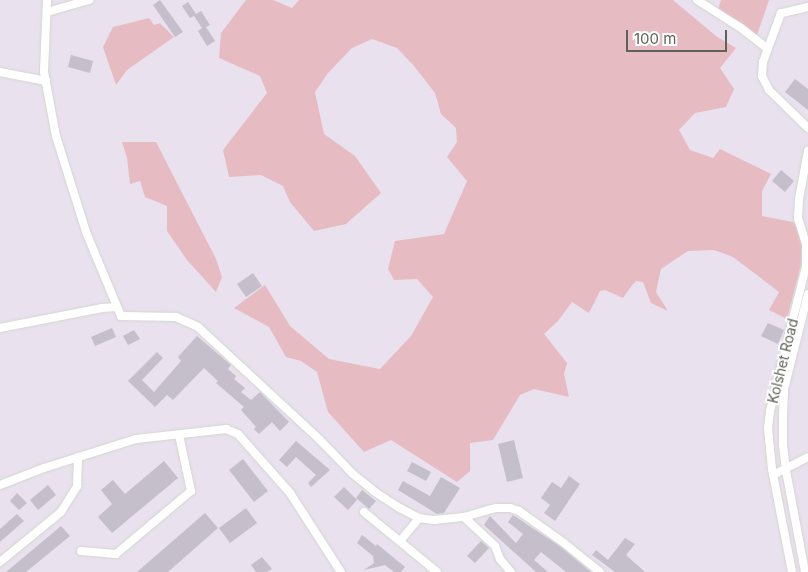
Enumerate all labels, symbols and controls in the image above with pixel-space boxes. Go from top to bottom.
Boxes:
scale bar [628,20,729,52]
text: 100 m [634,29,676,48]
street label: Kolshet Road [764,317,802,405]

